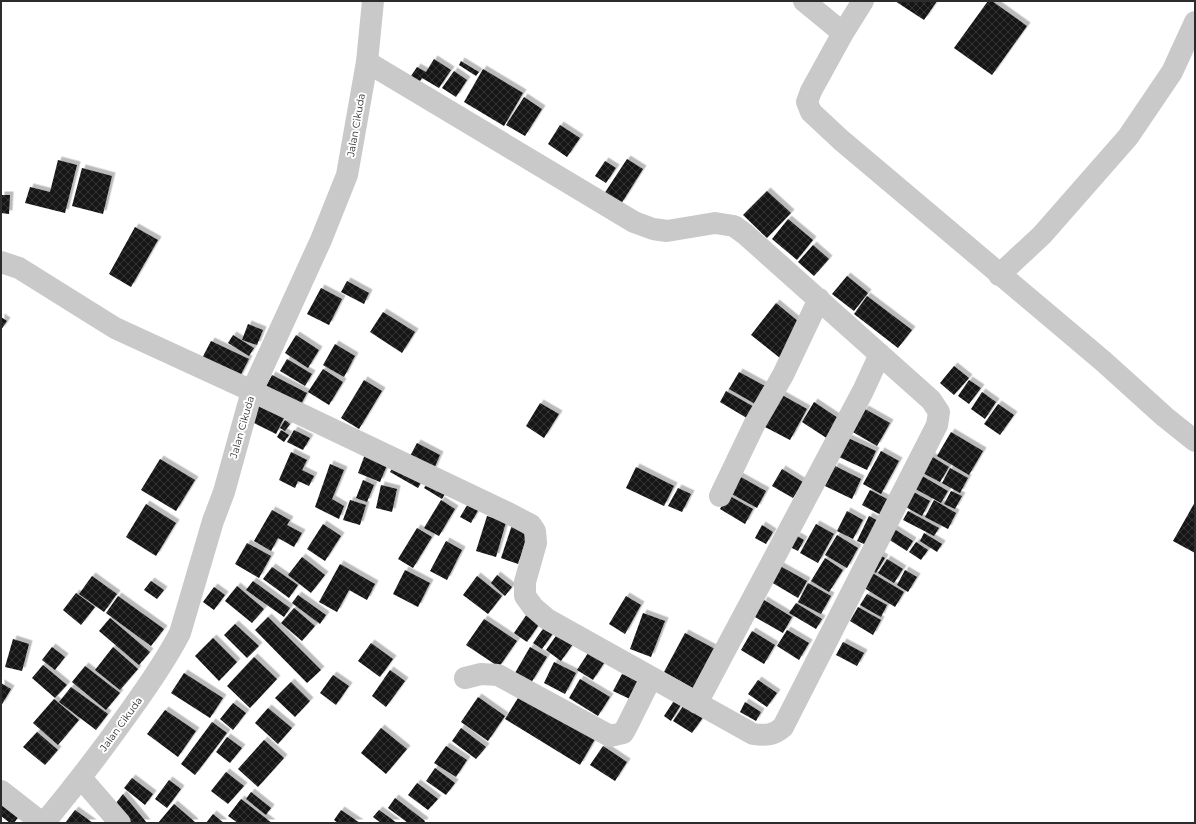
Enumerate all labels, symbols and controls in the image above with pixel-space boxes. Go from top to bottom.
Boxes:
street label: Jalan Cikuda [344,92,368,159]
street label: Jalan Cikuda [227,394,257,460]
street label: Jalan Cikuda [96,694,145,754]

